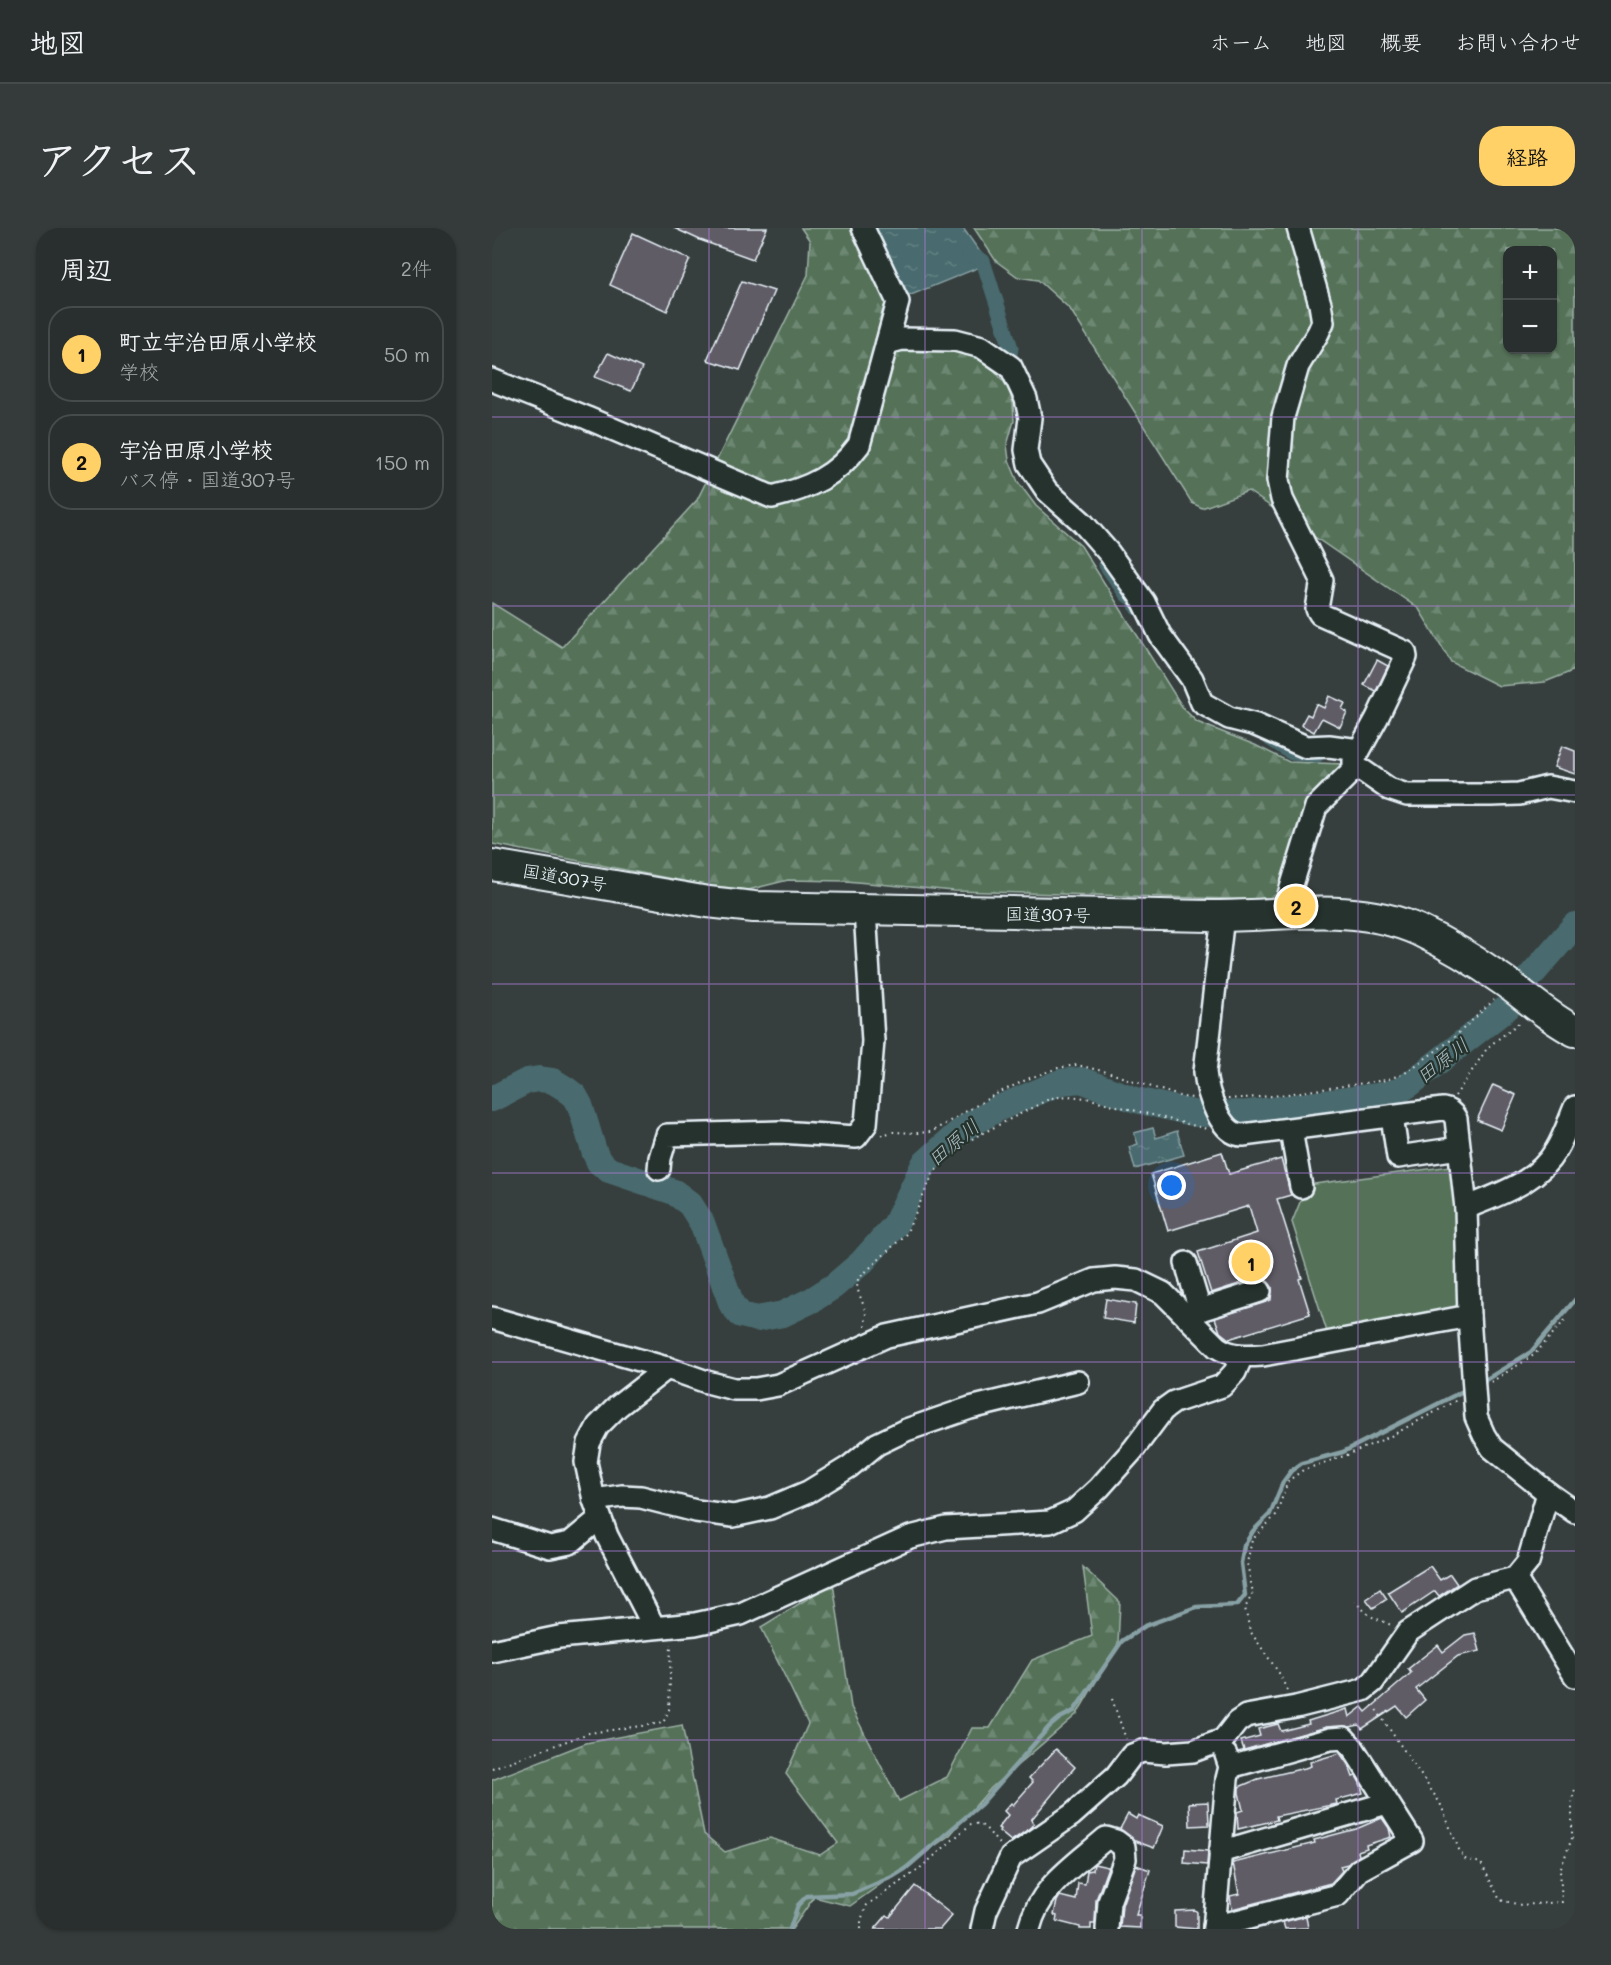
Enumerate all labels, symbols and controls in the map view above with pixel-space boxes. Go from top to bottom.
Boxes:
text: 地図 [30,24,86,60]
text: ホーム [1210,28,1272,55]
text: 地図 [1305,28,1347,55]
text: 概要 [1380,28,1422,55]
text: お問い合わせ [1455,28,1581,55]
button: 経路 [1479,126,1575,186]
text: アクセス [36,131,201,186]
map controls [1503,246,1557,354]
button: + [1503,246,1557,300]
text: 周辺 [60,252,112,286]
text: 2件 [401,255,432,281]
button: − [1503,300,1557,354]
text: 町立宇治田原小学校 [119,327,317,356]
text: 1 [77,341,86,367]
text: 50 m [384,341,430,367]
text: 学校 [119,358,159,384]
text: 宇治田原小学校 [119,435,273,464]
text: 2 [76,449,87,475]
text: 150 m [375,449,430,475]
text: バス停 · 国道307号 [119,466,296,492]
street label: 国道307号 [521,858,609,896]
pin: 2 [1276,884,1316,928]
street label: 国道307号 [1005,901,1091,927]
water label: 田原川 [1410,1031,1474,1089]
water label: 田原川 [922,1113,984,1171]
your location [1157,1171,1186,1200]
pin: 1 [1232,1240,1270,1284]

